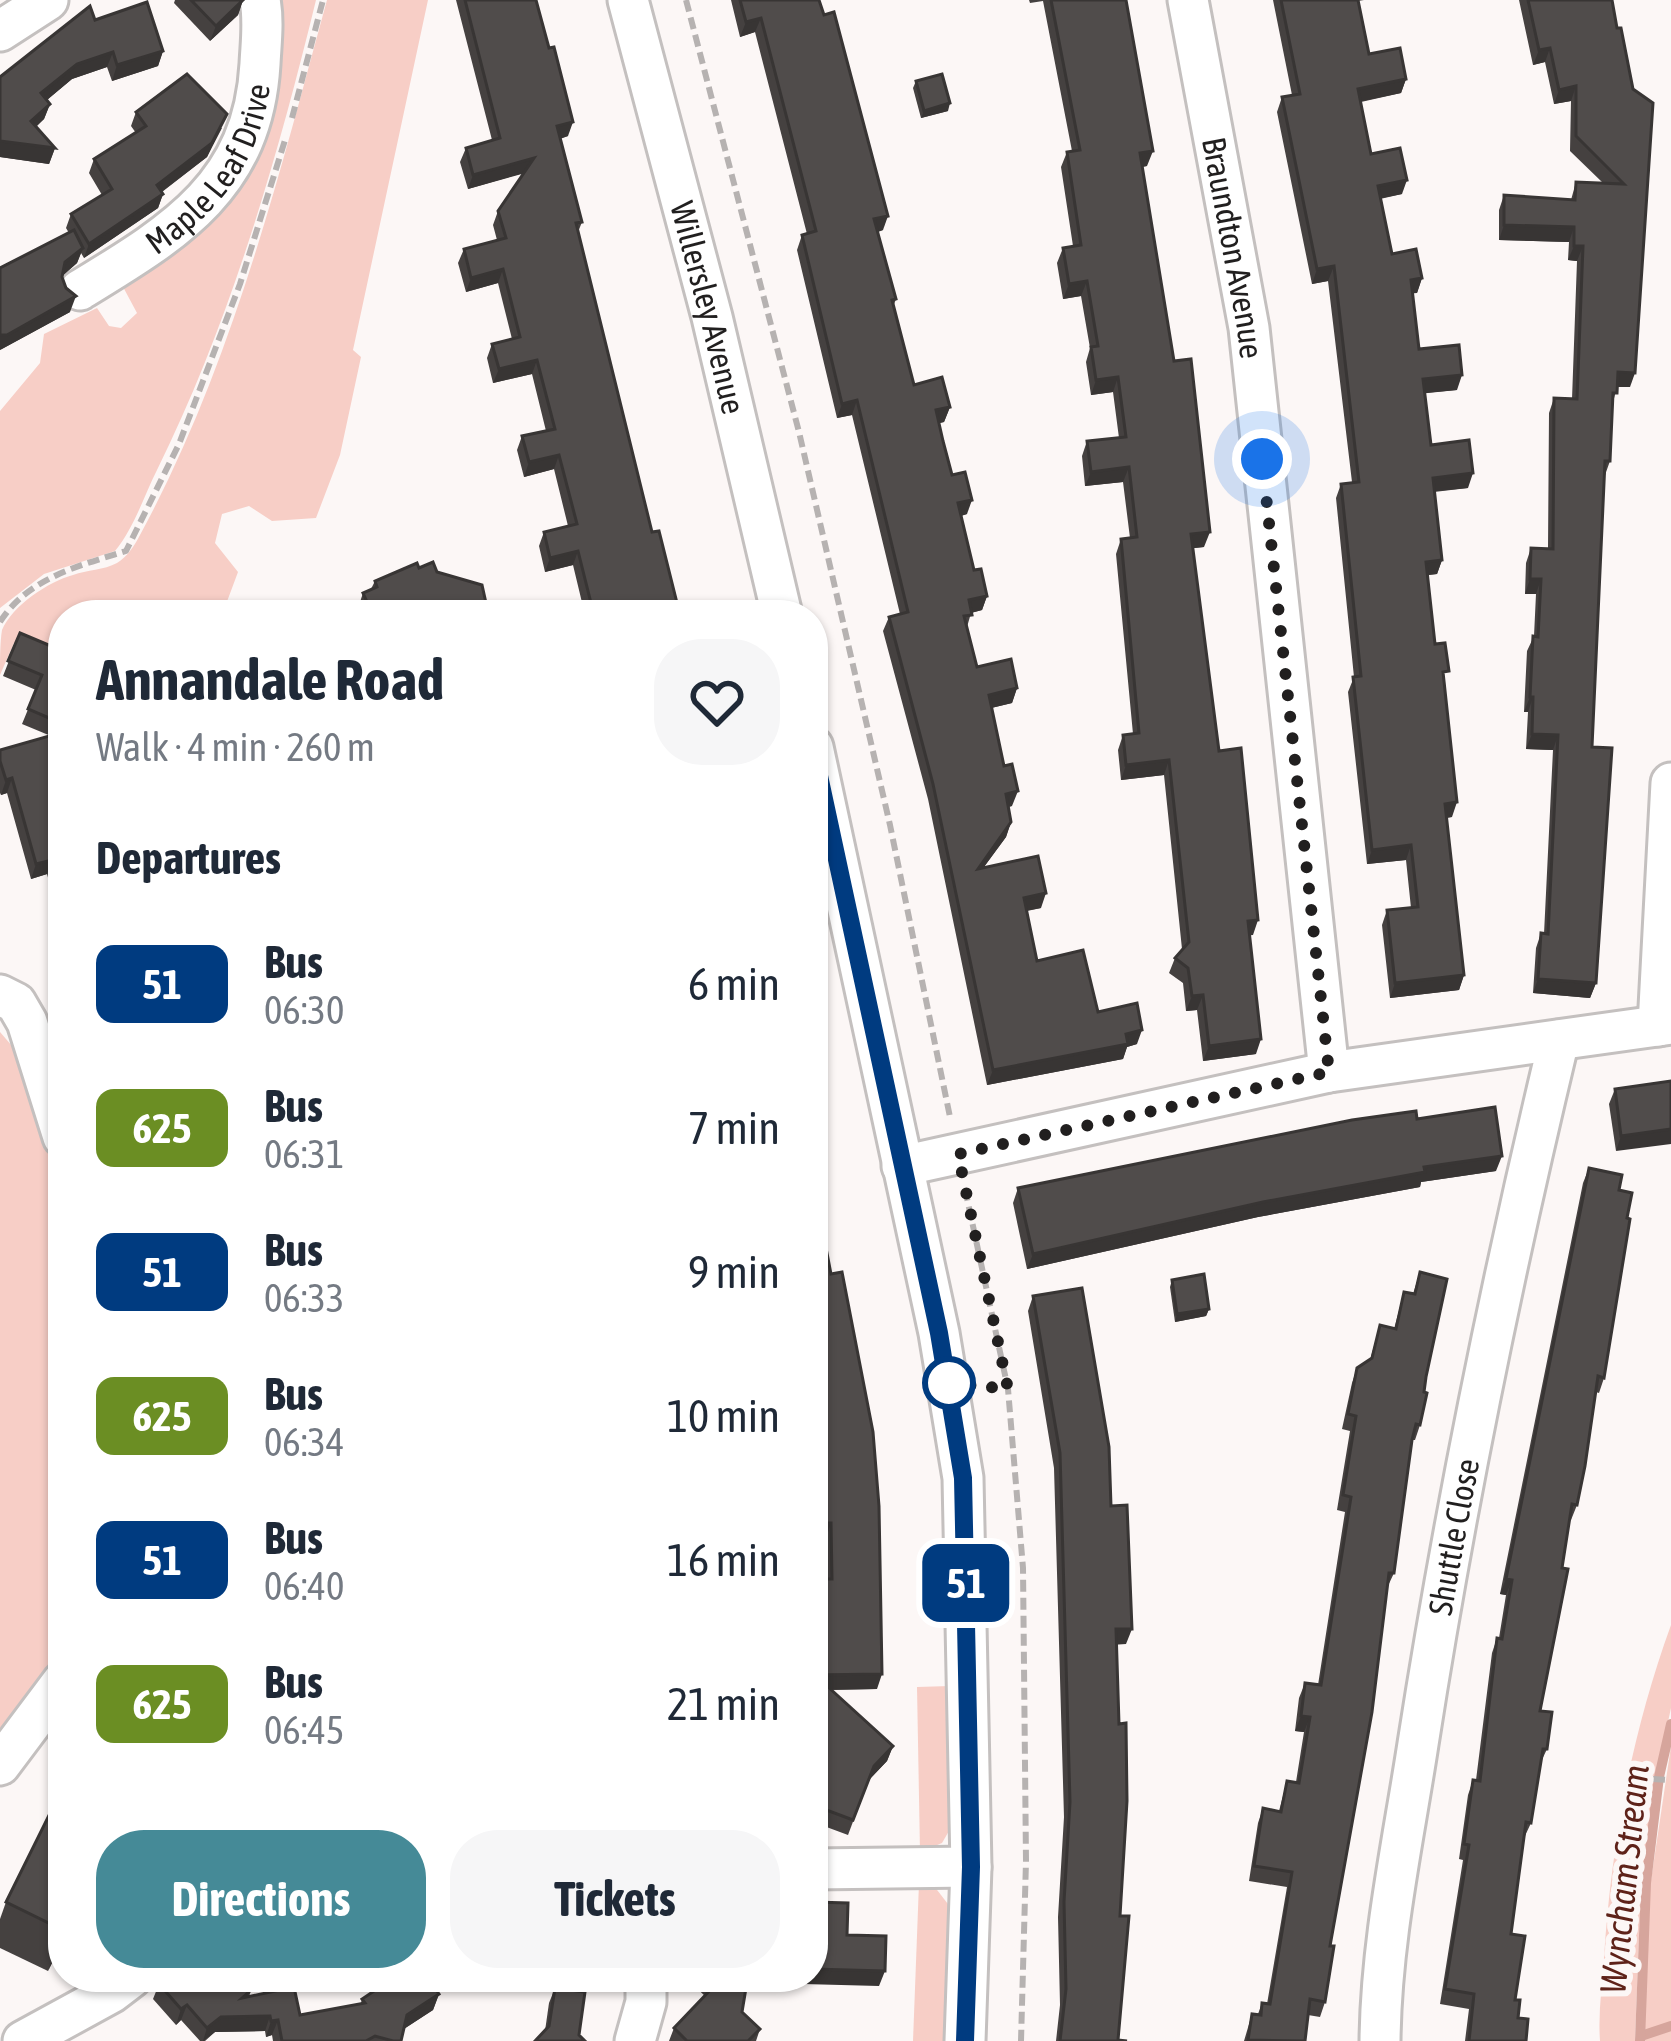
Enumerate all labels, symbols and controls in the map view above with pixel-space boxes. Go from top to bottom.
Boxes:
street label: Maple Leaf Drive [138,81,277,261]
street label: Braundton Avenue [1195,134,1271,360]
street label: Willersley Avenue [663,197,753,418]
your location [1232,429,1292,489]
button: heart [654,639,780,765]
text: Annandale Road [96,647,444,712]
text: Walk · 4 min · 260 m [96,725,375,769]
text: Departures [96,832,281,884]
text: Bus [264,936,323,988]
text: 6 min [688,958,780,1010]
text: 51 [142,960,182,1008]
text: 06:30 [264,988,344,1032]
text: Bus [264,1080,323,1132]
text: 7 min [688,1102,780,1154]
text: 625 [132,1104,192,1152]
text: 06:31 [264,1132,344,1176]
text: Bus [264,1224,323,1276]
text: 9 min [688,1246,780,1298]
text: 51 [142,1248,182,1296]
text: 06:33 [264,1276,344,1320]
unlabelled marker [924,1358,974,1408]
text: Bus [264,1368,323,1420]
text: 10 min [667,1390,780,1442]
text: 625 [132,1392,192,1440]
text: 06:34 [264,1420,344,1464]
street label: Shuttle Close [1421,1455,1487,1618]
text: Bus [264,1512,323,1564]
text: 16 min [667,1534,780,1586]
text: 51 [142,1536,182,1584]
line badge: 51 [912,1544,1020,1622]
text: 51 [946,1559,986,1607]
text: 06:40 [264,1564,344,1608]
text: Bus [264,1656,323,1708]
text: 21 min [667,1678,780,1730]
text: 625 [132,1680,192,1728]
text: 06:45 [264,1708,344,1752]
water label: Wyncham Stream [1591,1762,1657,1996]
button: Directions [96,1830,426,1968]
button: Tickets [450,1830,780,1968]

